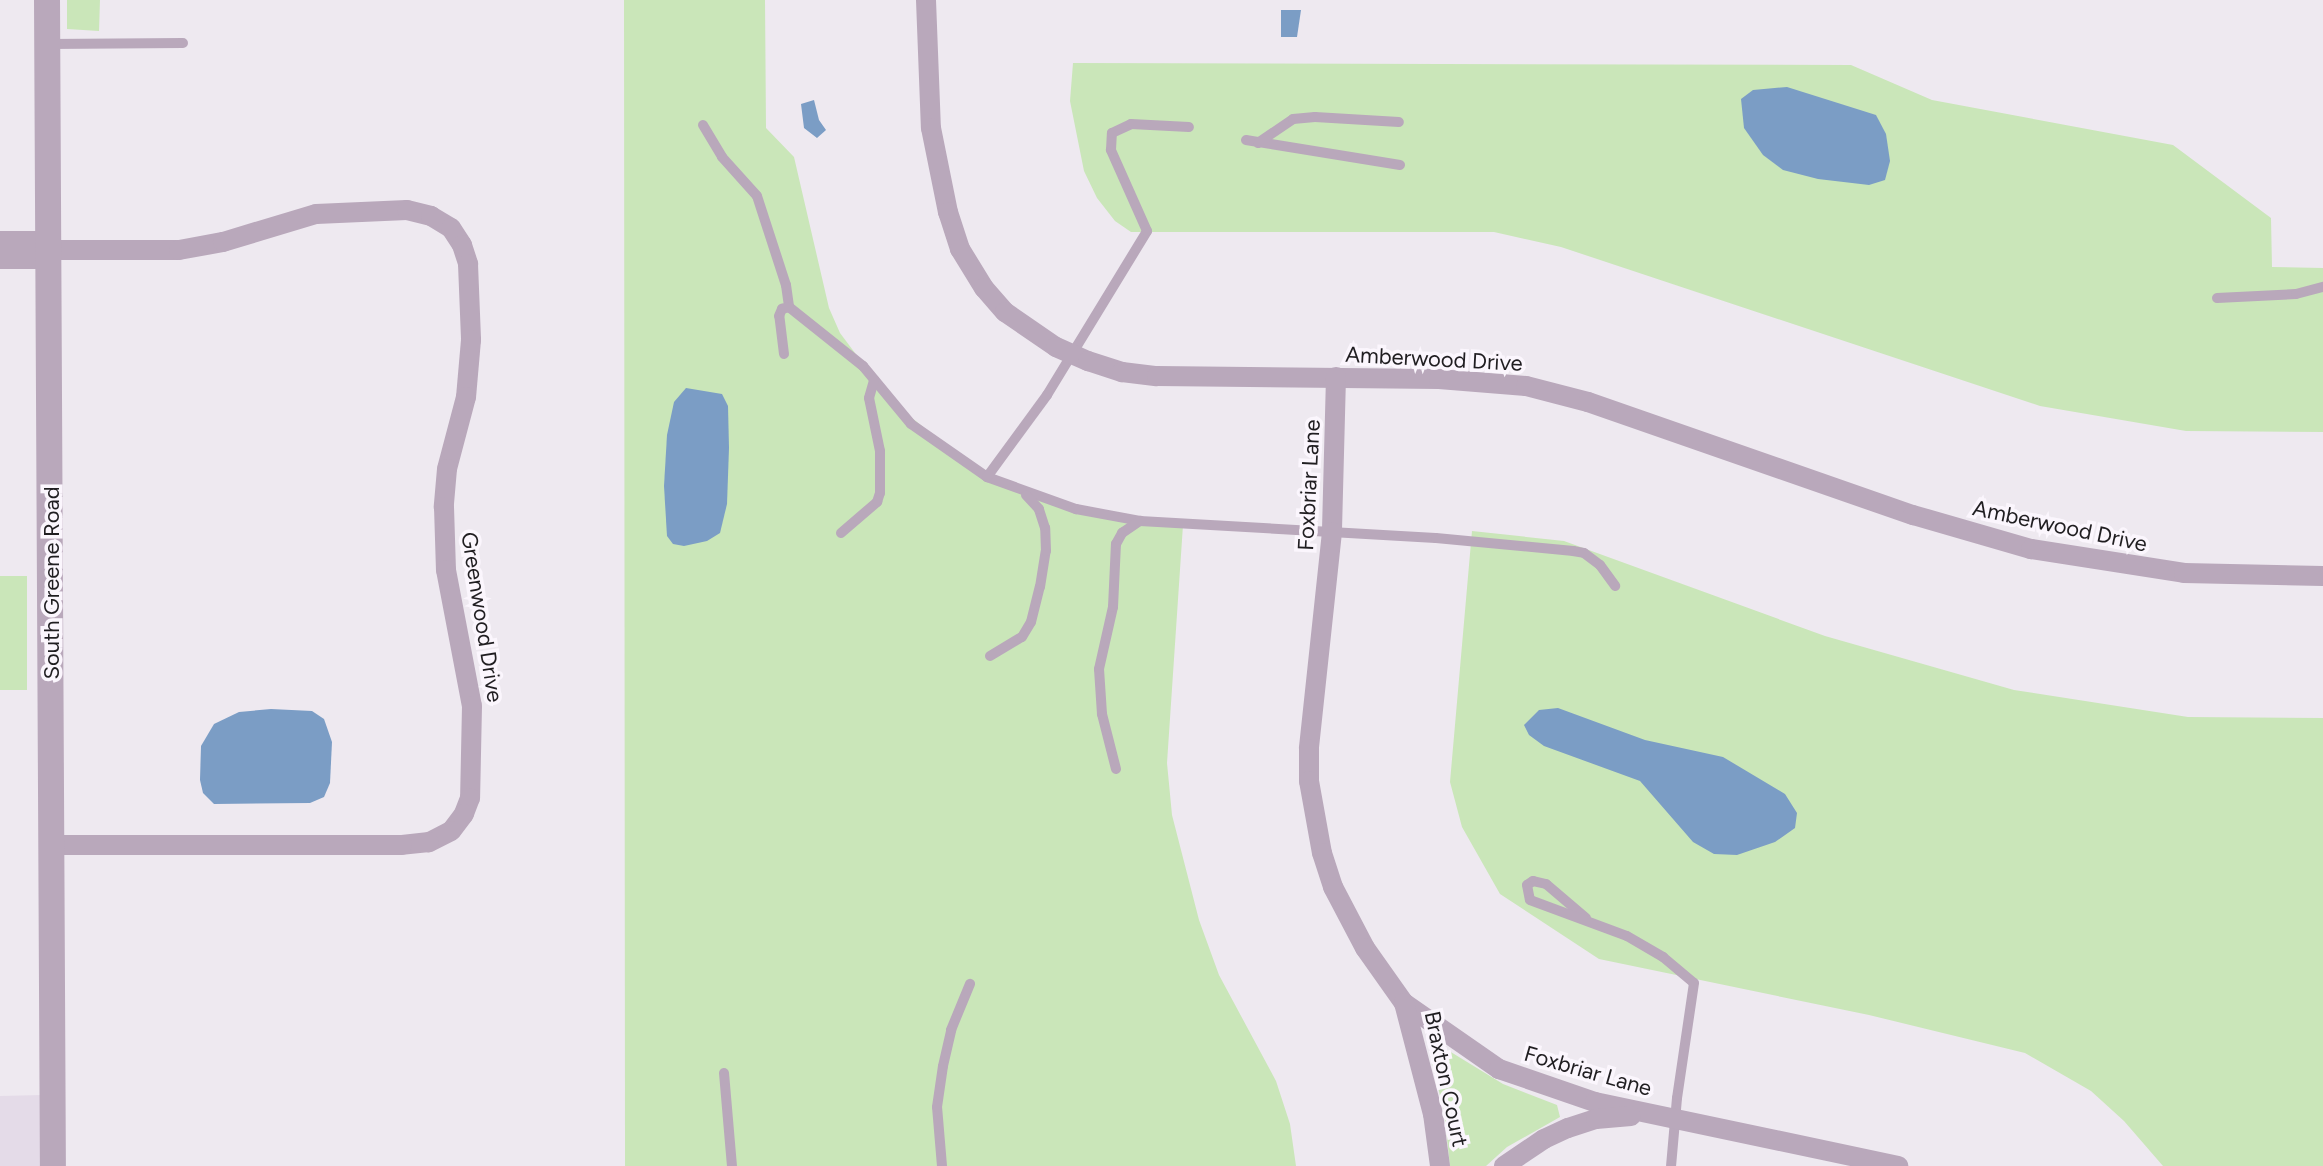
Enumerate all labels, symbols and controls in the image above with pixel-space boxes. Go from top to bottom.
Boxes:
street label: Amberwood Drive [1345,341,1523,377]
street label: Foxbriar Lane [1292,419,1326,551]
street label: South Greene Road [39,486,65,680]
street label: Amberwood Drive [1970,495,2150,557]
street label: Greenwood Drive [456,530,508,704]
street label: Braxton Court [1419,1009,1473,1149]
street label: Foxbriar Lane [1521,1040,1655,1102]

